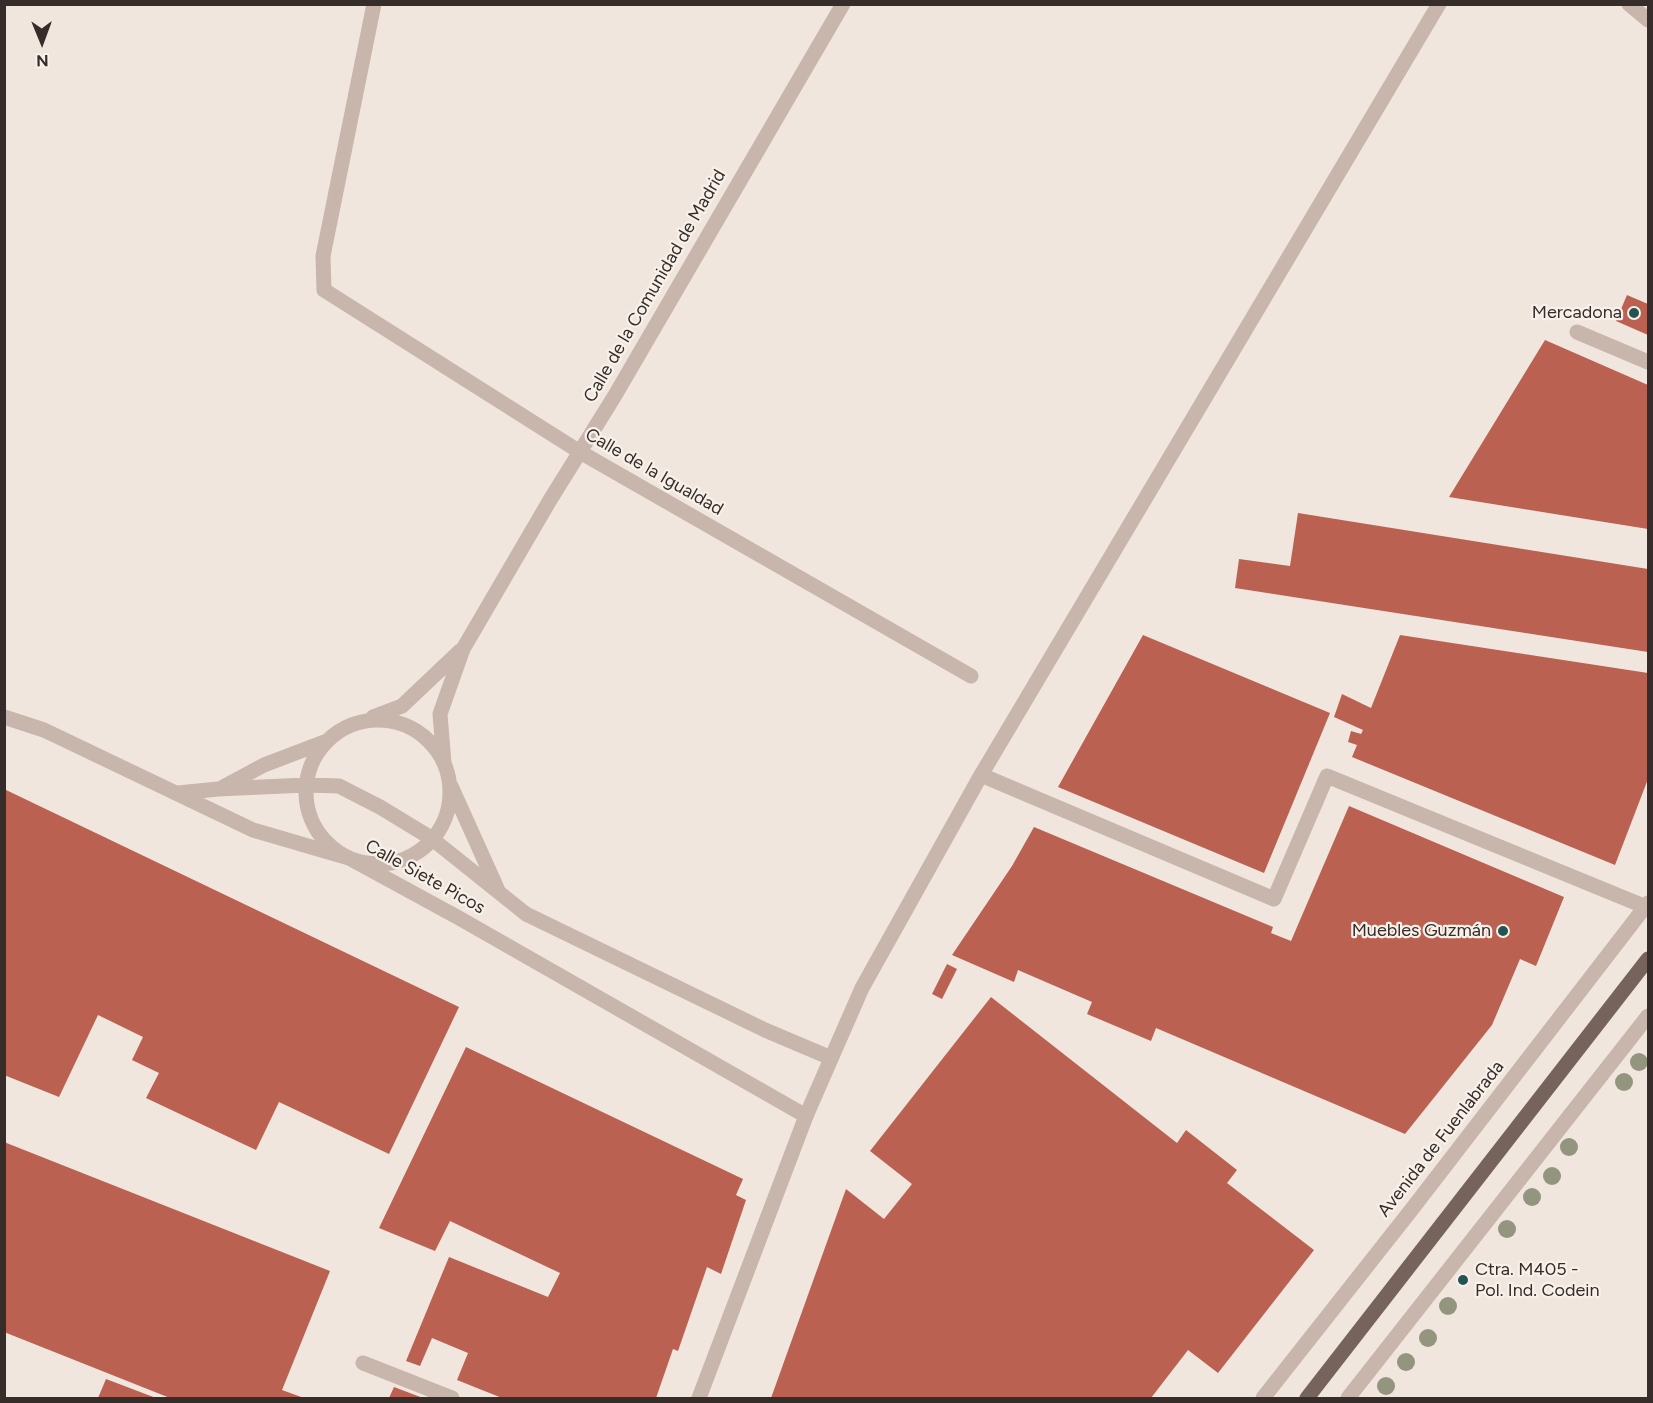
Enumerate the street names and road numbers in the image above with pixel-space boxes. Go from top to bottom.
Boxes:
street label: Calle de la Comunidad de Madrid [579,166,731,406]
street label: Calle de la Igualdad [581,424,727,520]
street label: Calle Siete Picos [361,835,489,919]
street label: Avenida de Fuenlabrada [1373,1057,1509,1221]

